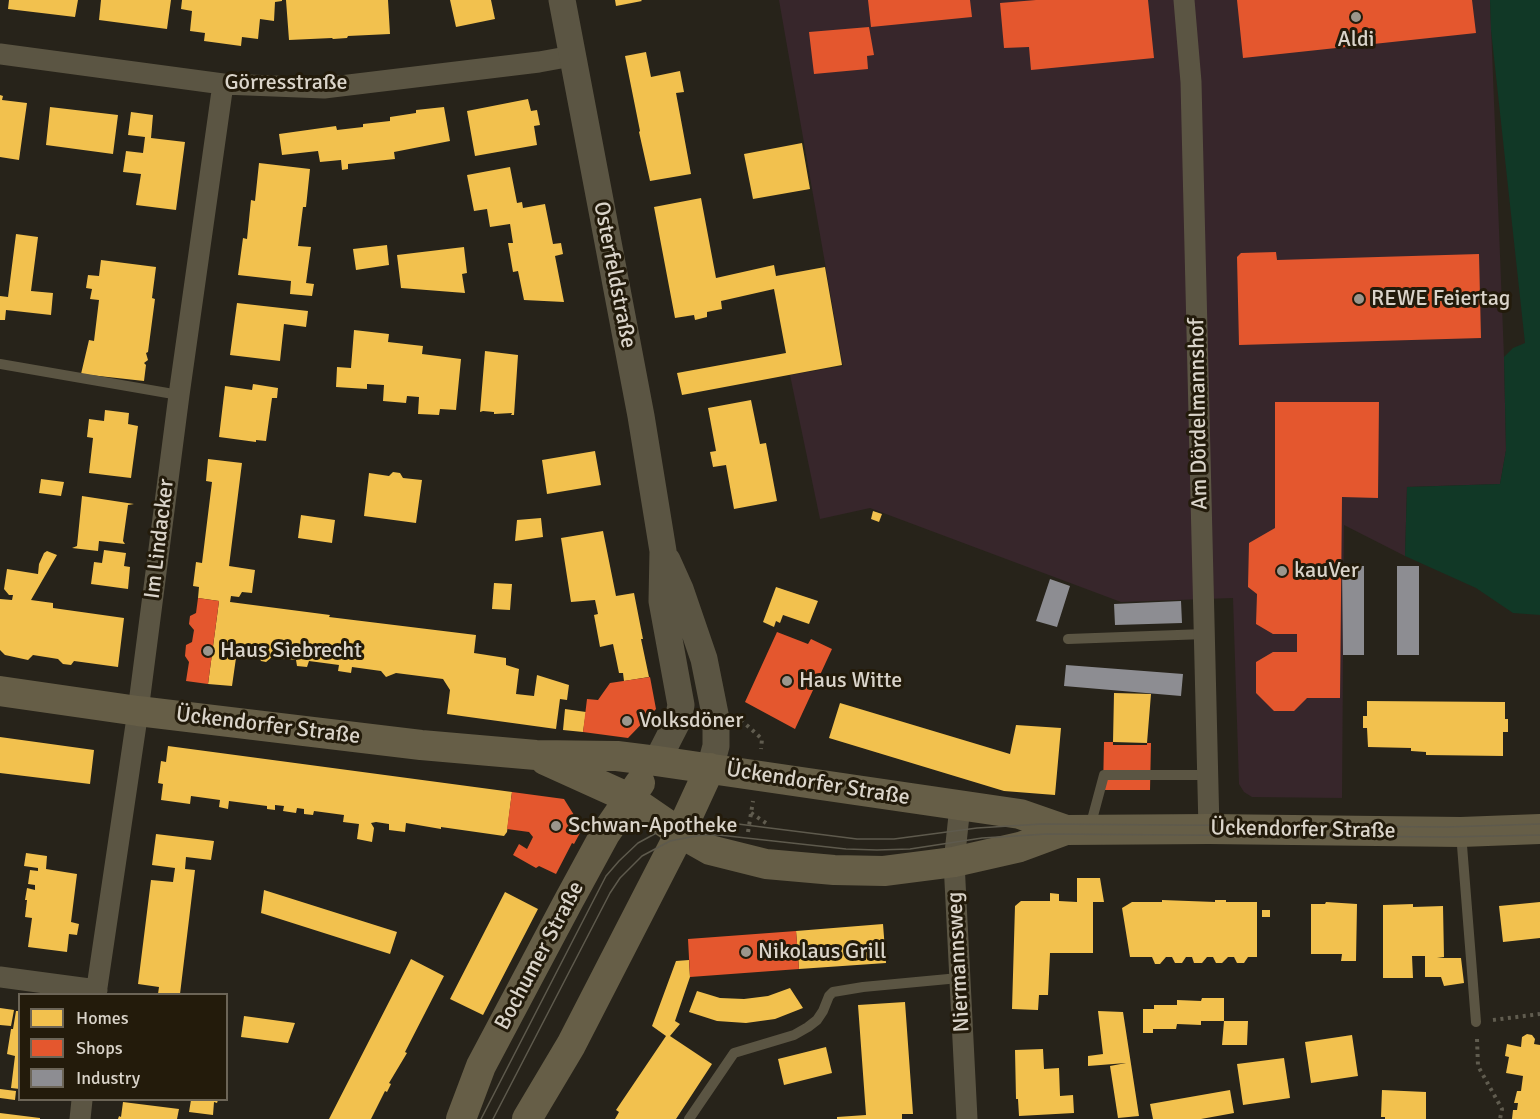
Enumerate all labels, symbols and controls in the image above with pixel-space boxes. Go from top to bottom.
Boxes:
marker: Aldi [1349,10,1363,24]
place label: Aldi [1337,27,1375,53]
street label: Görresstraße [224,70,348,96]
street label: Osterfeldstraße [587,199,641,351]
place label: REWE Feiertag [1371,286,1510,312]
marker: REWE Feiertag [1352,292,1366,306]
street label: Am Dördelmannshof [1184,318,1214,510]
street label: Im Lindacker [140,478,180,600]
place label: kauVer [1294,558,1359,584]
marker: kauVer [1275,564,1289,578]
place label: Haus Siebrecht [220,638,362,664]
marker: Haus Siebrecht [201,644,215,658]
place label: Haus Witte [799,668,902,694]
marker: Haus Witte [780,674,794,688]
street label: Ückendorfer Straße [174,702,362,750]
place label: Volksdöner [639,708,743,734]
marker: Volksdöner [620,714,634,728]
street label: Ückendorfer Straße [724,756,912,812]
place label: Schwan-Apotheke [568,813,737,839]
street label: Ückendorfer Straße [1210,815,1396,845]
marker: Schwan-Apotheke [549,819,563,833]
street label: Bochumer Straße [490,877,590,1035]
street label: Niermannsweg [942,891,976,1033]
place label: Nikolaus Grill [758,939,886,965]
marker: Nikolaus Grill [739,945,753,959]
legend [18,993,228,1101]
text: Homes [76,1007,129,1029]
text: Shops [76,1037,123,1059]
text: Industry [76,1067,140,1089]

